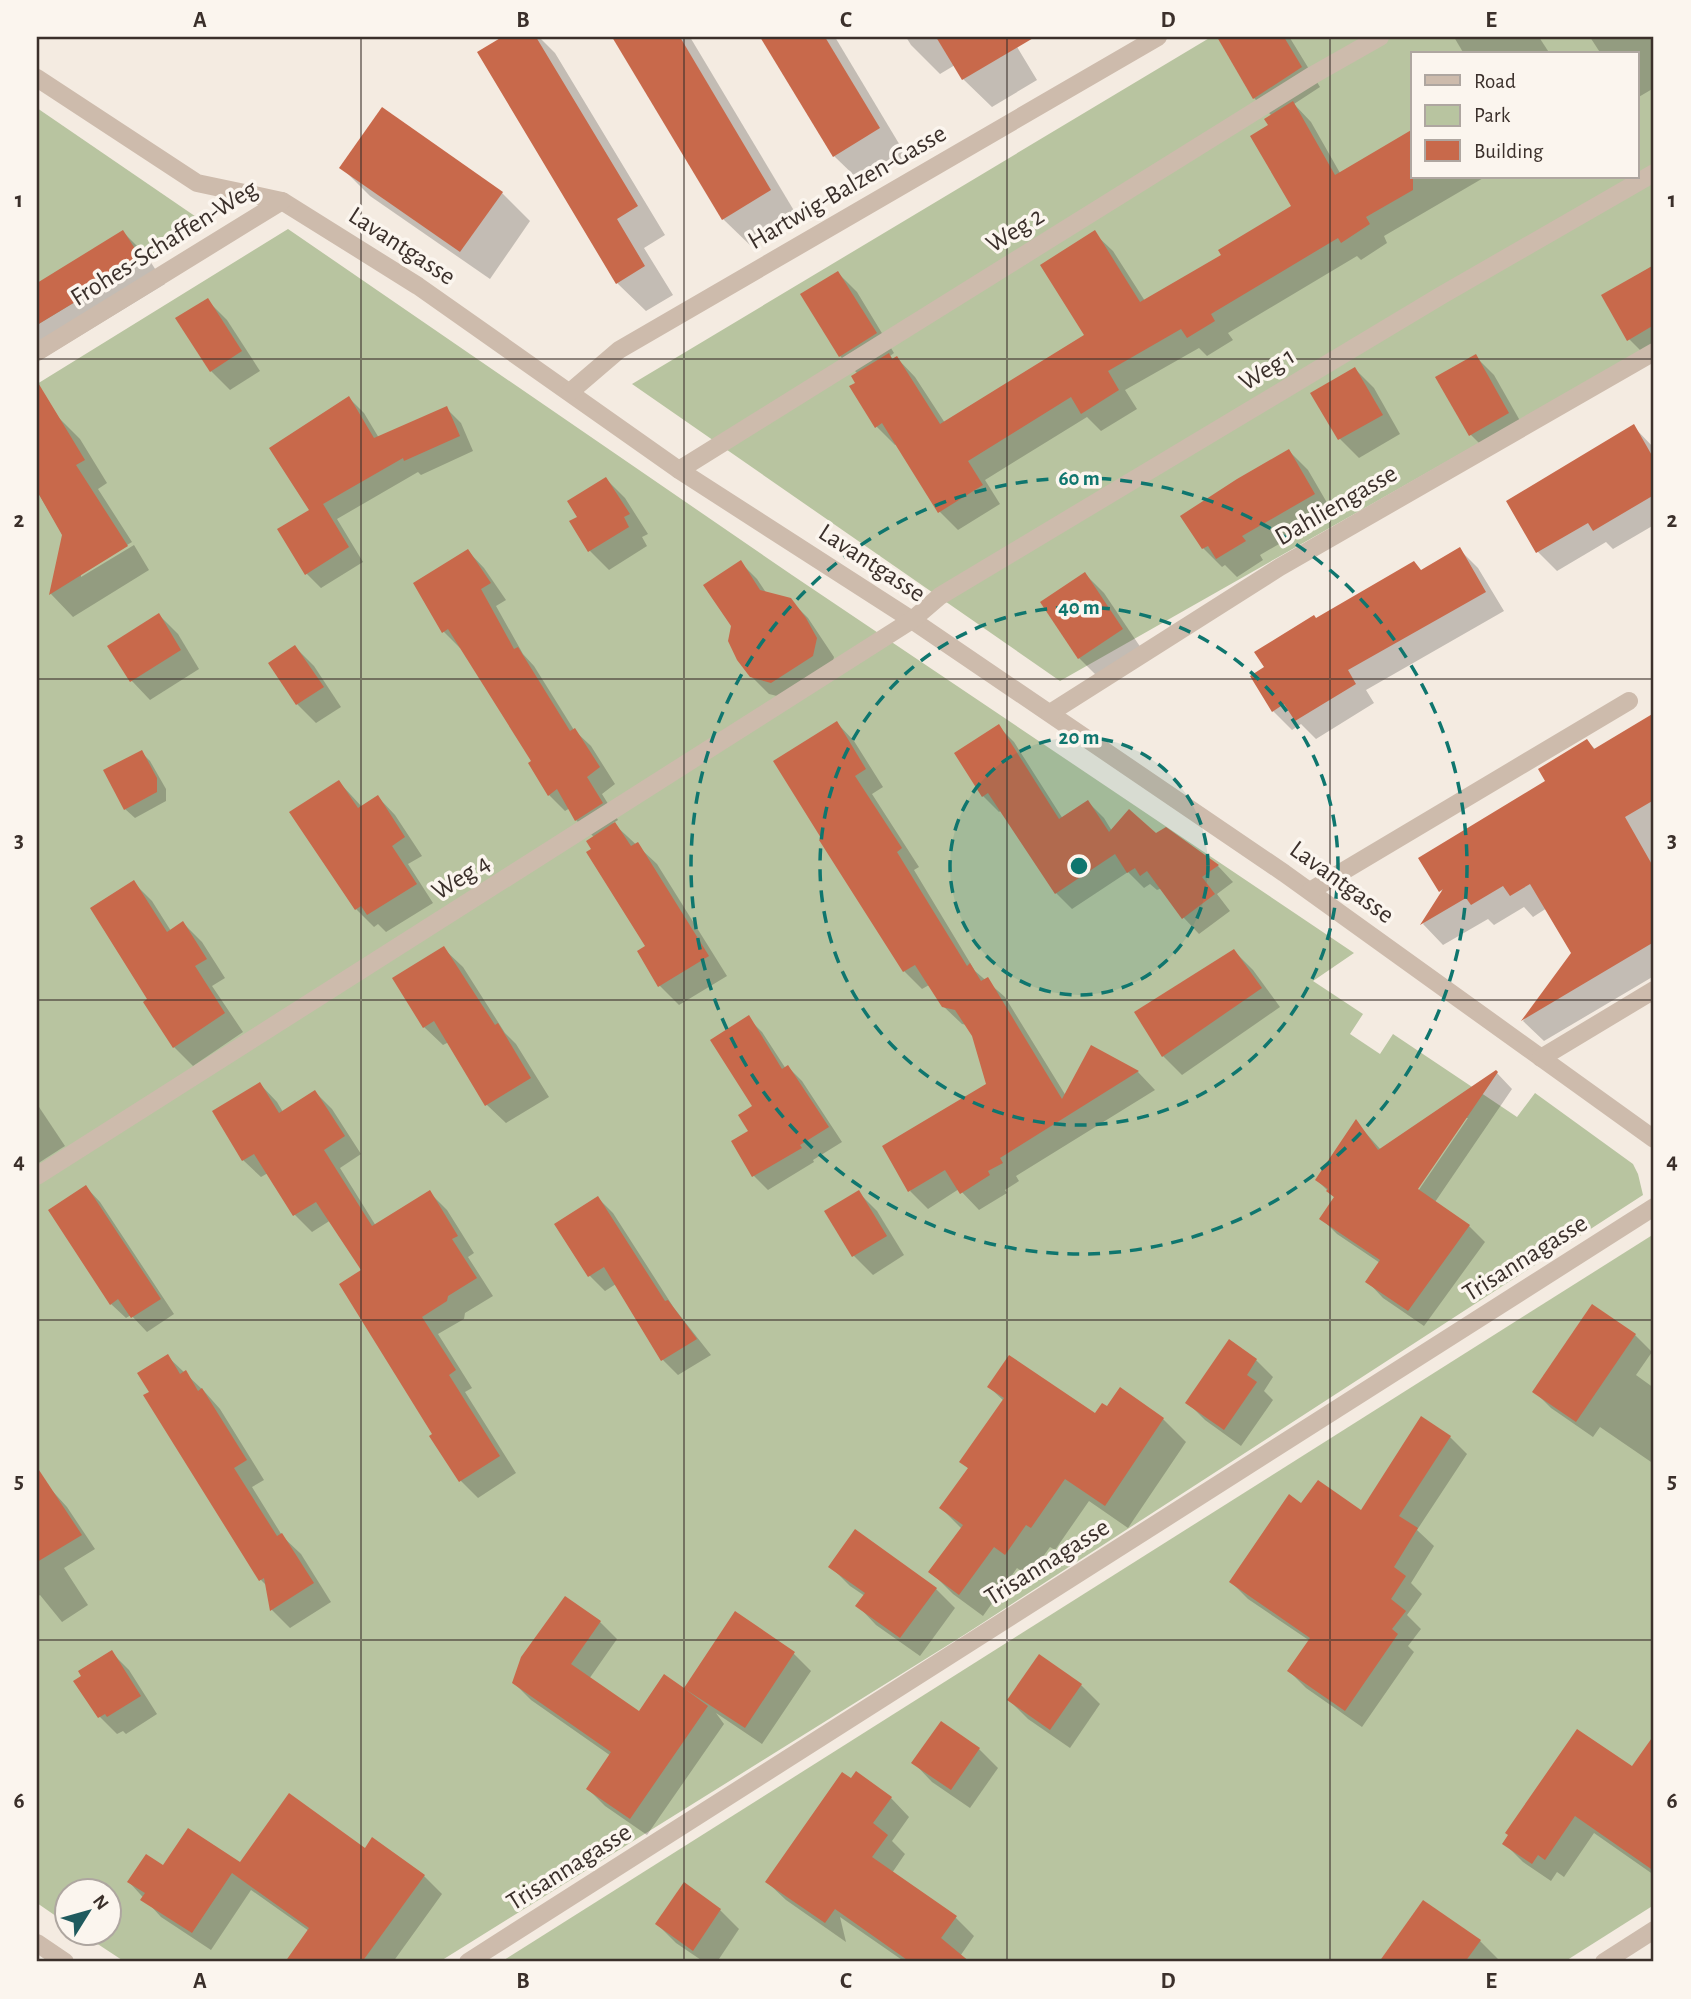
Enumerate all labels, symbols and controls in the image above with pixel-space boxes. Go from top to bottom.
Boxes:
text: A [193,9,207,32]
text: B [516,9,530,32]
text: C [840,9,852,32]
text: D [1160,9,1176,32]
text: E [1485,9,1497,32]
legend [1411,52,1638,178]
text: Road [1474,71,1516,92]
text: Park [1474,105,1511,126]
street label: Hartwig-Balzen-Gasse [743,120,951,254]
text: Building [1474,141,1544,162]
street label: Frohes-Schaffen-Weg [66,175,262,311]
text: 1 [15,189,23,212]
text: 1 [1668,189,1676,212]
street label: Lavantgasse [344,202,460,290]
street label: Weg 2 [982,202,1049,258]
street label: Weg 1 [1235,342,1299,396]
street label: Dahliengasse [1271,460,1401,550]
text: 60 m [1058,468,1100,489]
text: 2 [14,509,25,532]
text: 2 [1667,509,1678,532]
street label: Lavantgasse [814,519,930,607]
text: 40 m [1058,597,1100,618]
text: 20 m [1059,727,1099,748]
text: 3 [14,829,24,852]
text: 3 [1667,829,1677,852]
street label: Lavantgasse [1285,836,1399,928]
street label: Weg 4 [427,849,495,905]
centre of rings [1067,854,1091,878]
text: 4 [13,1150,25,1173]
text: 4 [1666,1150,1678,1173]
street label: Trisannagasse [1458,1210,1592,1306]
text: 5 [14,1470,24,1493]
text: 5 [1667,1470,1677,1493]
street label: Trisannagasse [980,1514,1114,1610]
text: 6 [13,1790,25,1813]
text: 6 [1666,1790,1678,1813]
street label: Trisannagasse [502,1819,636,1915]
north arrow [52,1876,122,1946]
text: N [89,1892,112,1914]
text: A [193,1970,207,1993]
text: B [516,1970,530,1993]
text: C [840,1970,852,1993]
text: D [1160,1970,1176,1993]
text: E [1485,1970,1497,1993]

